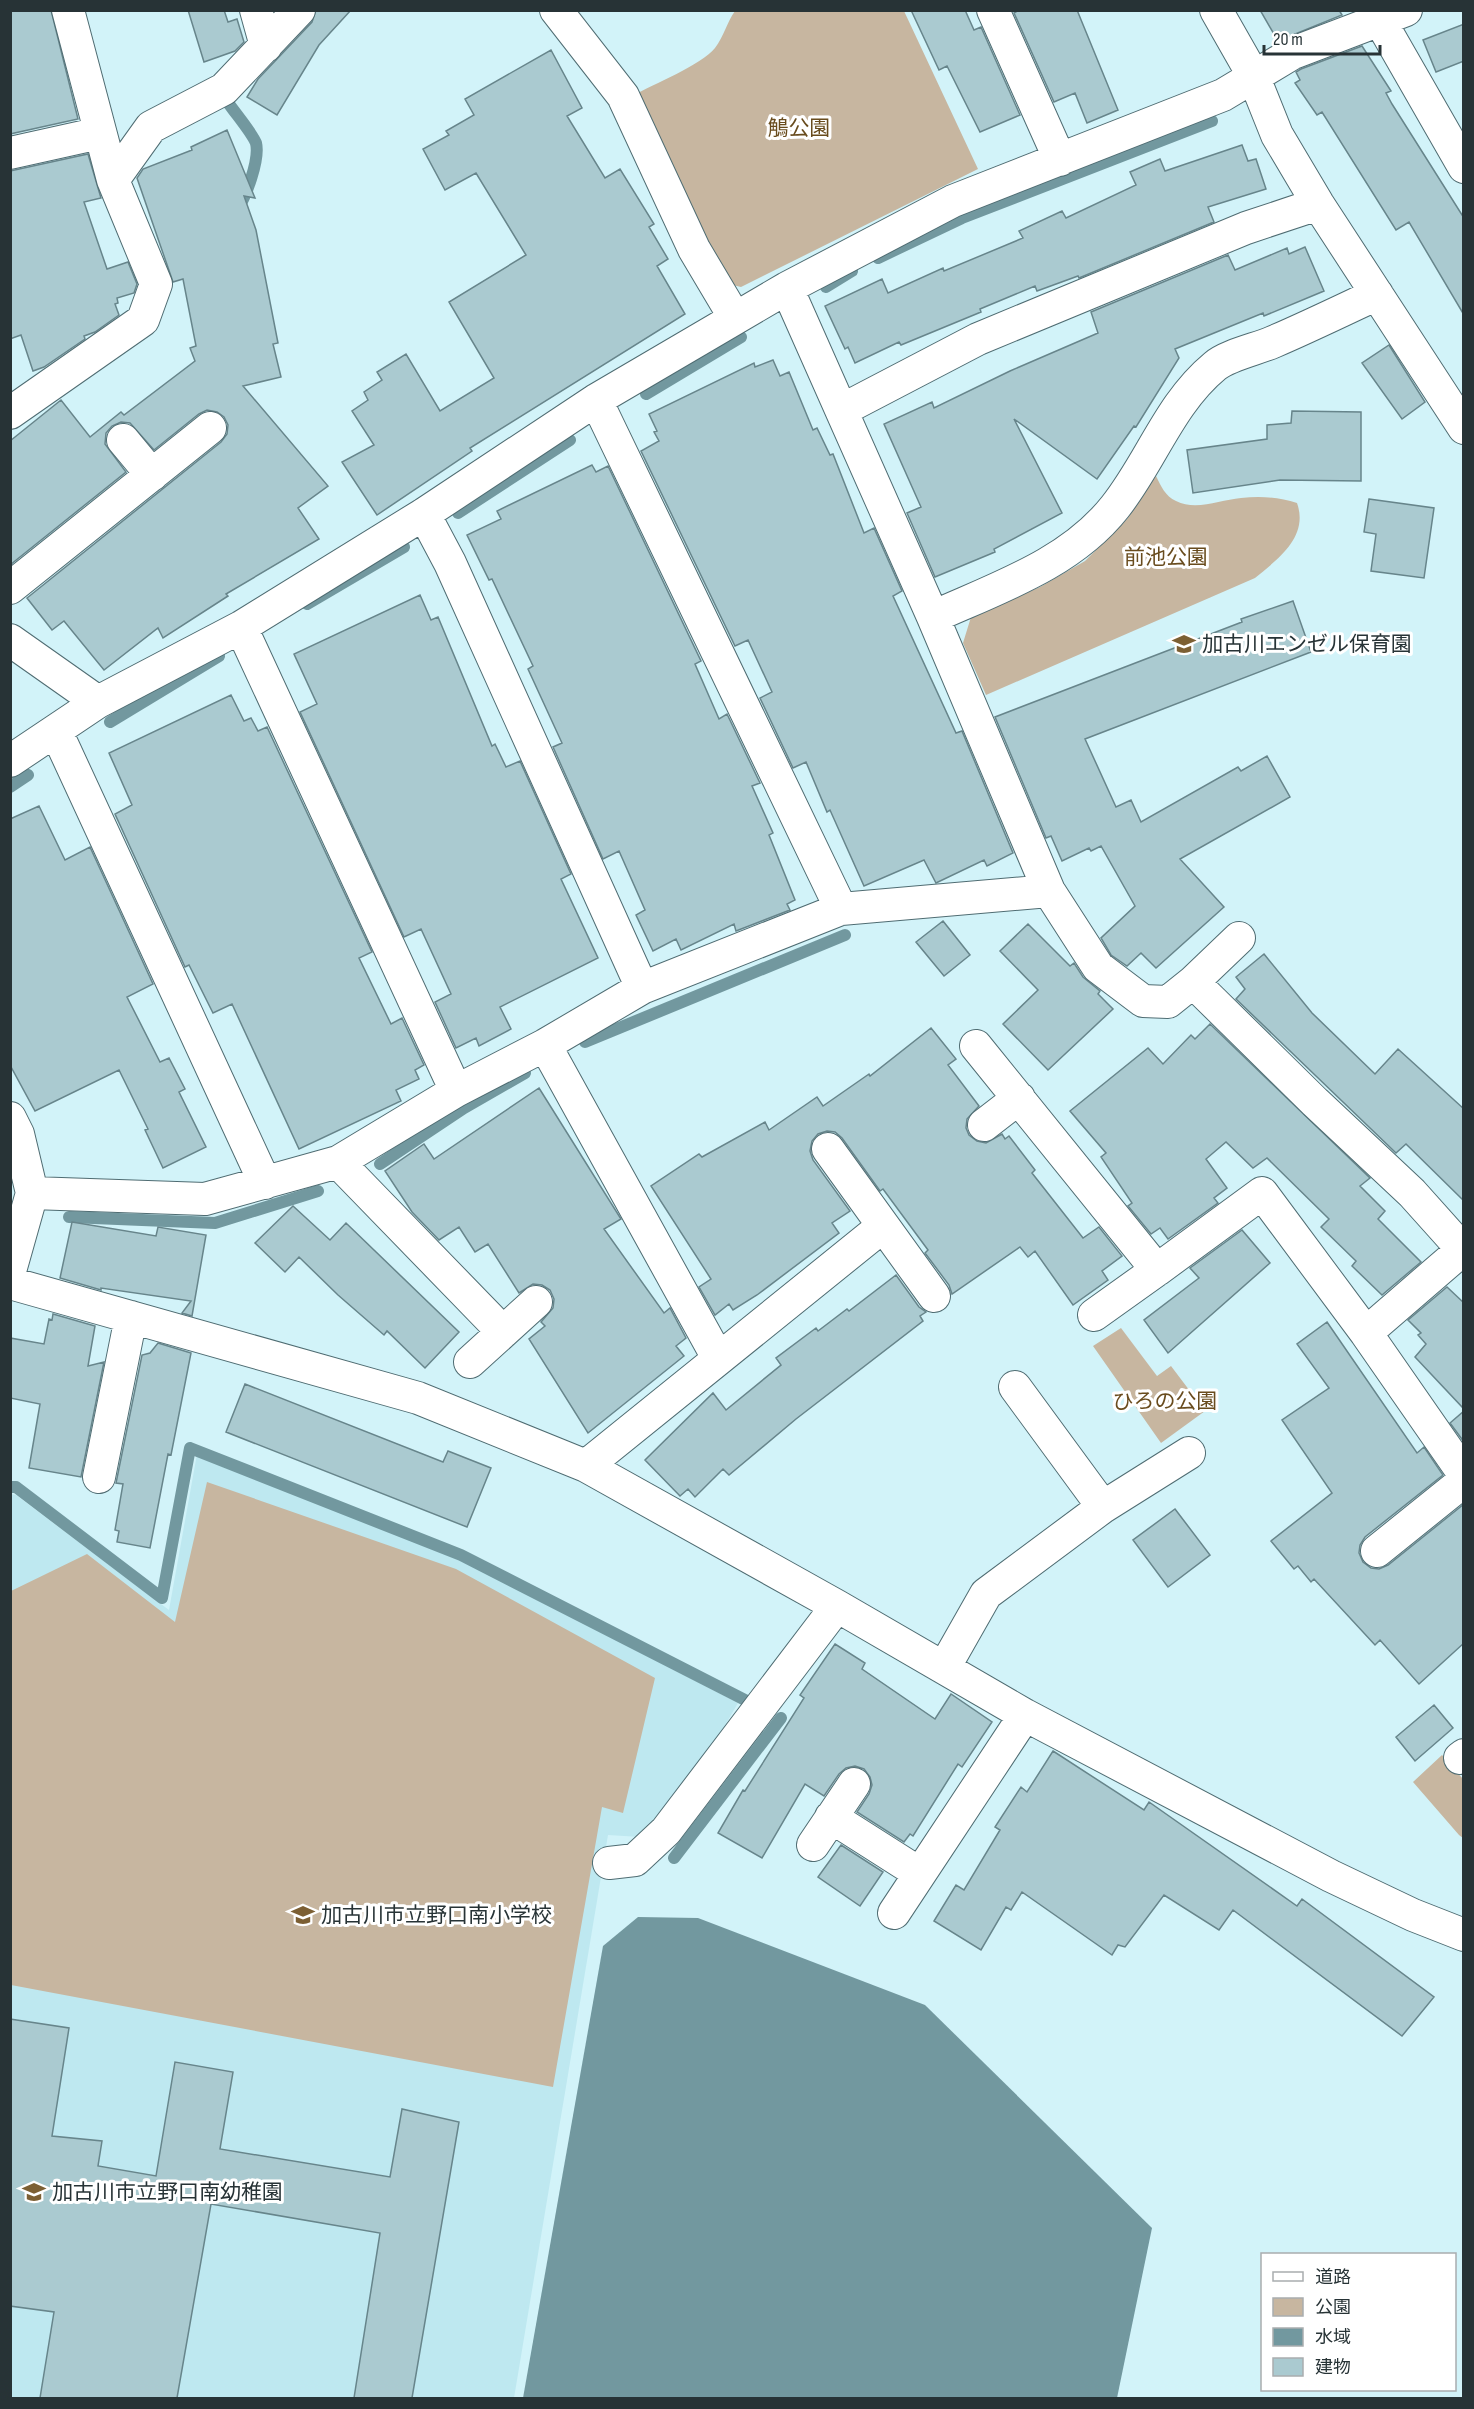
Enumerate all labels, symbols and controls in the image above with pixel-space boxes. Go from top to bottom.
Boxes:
scale bar [1264,18,1380,56]
text: 20 m [1273,29,1303,50]
park label: 鵤公園 [768,116,831,141]
park label: 前池公園 [1124,545,1208,570]
school or university icon: 加古川エンゼル保育園 [1171,631,1197,657]
place label: 加古川エンゼル保育園 [1202,632,1412,657]
park label: ひろの公園 [1113,1389,1218,1414]
school or university icon: 加古川市立野口南小学校 [290,1902,316,1928]
place label: 加古川市立野口南小学校 [321,1903,552,1928]
school or university icon: 加古川市立野口南幼稚園 [21,2179,47,2205]
place label: 加古川市立野口南幼稚園 [52,2180,283,2205]
legend [1261,2253,1456,2391]
text: 道路 [1315,2267,1351,2288]
text: 公園 [1315,2297,1351,2318]
text: 水域 [1315,2327,1351,2348]
text: 建物 [1315,2357,1351,2378]

